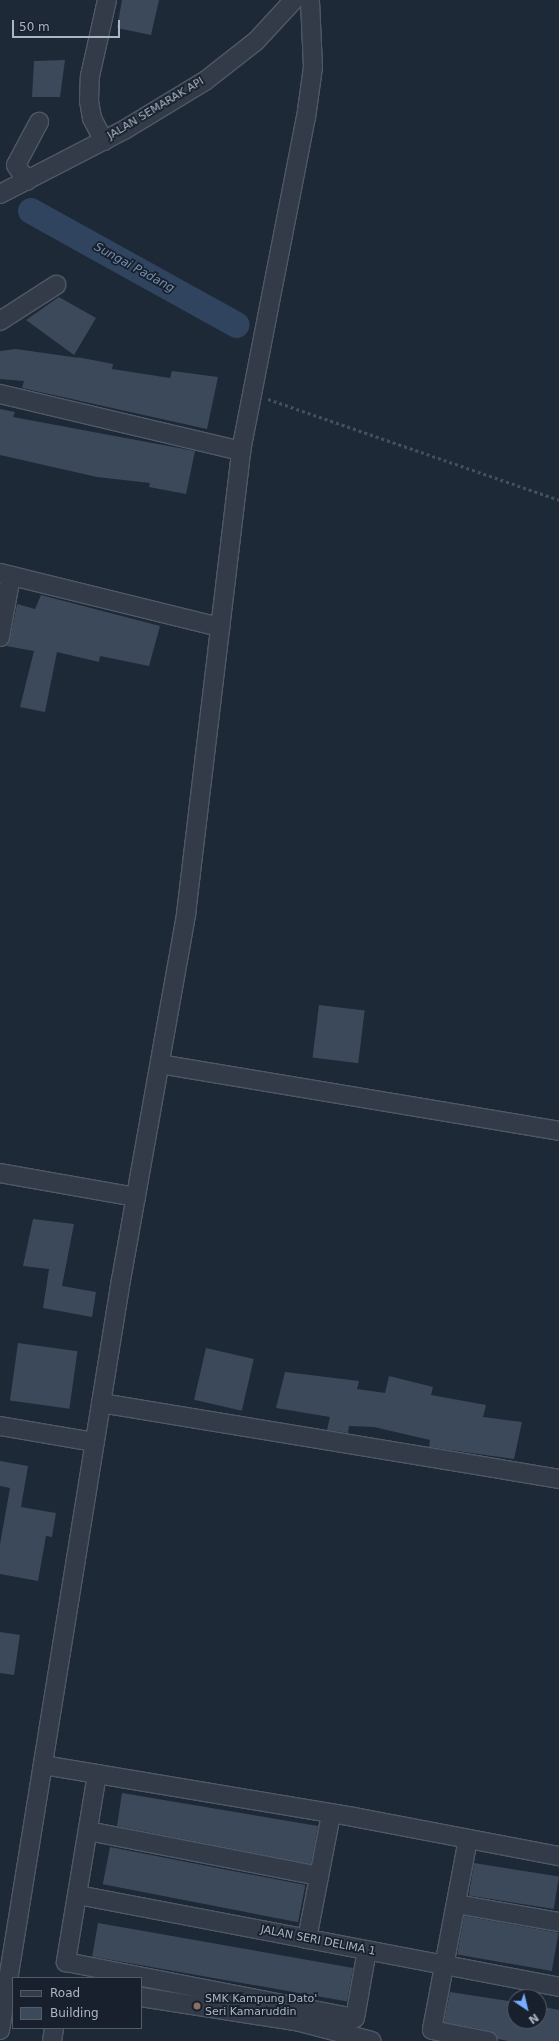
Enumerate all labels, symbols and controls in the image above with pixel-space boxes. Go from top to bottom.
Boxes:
scale bar [14,12,122,38]
text: 50 m [19,20,50,34]
street label: JALAN SEMARAK API [105,75,207,143]
water label: Sungai Padang [91,240,177,296]
street label: JALAN SERI DELIMA 1 [259,1923,377,1959]
legend [12,1977,142,2029]
text: Road [50,1986,80,2000]
north arrow [507,1989,547,2029]
place label: SMK Kampung Dato' Seri Kamaruddin [205,1993,317,2019]
marker: SMK Kampung Dato' Seri Kamaruddin [192,2001,202,2011]
text: Building [50,2006,99,2020]
text: N [526,2010,541,2026]

